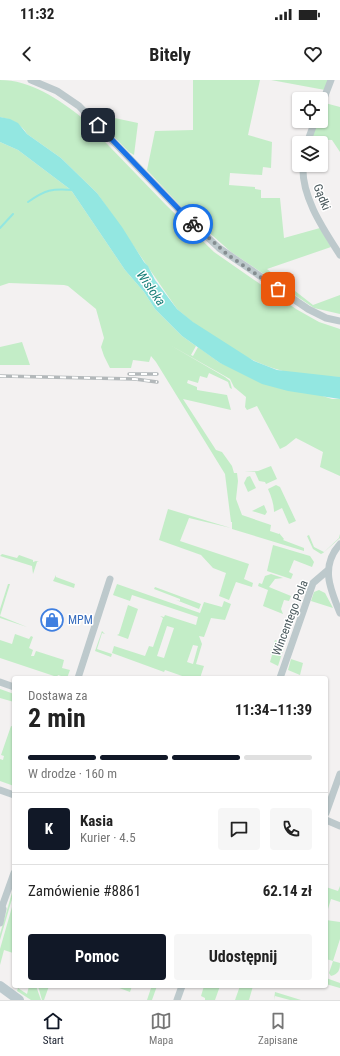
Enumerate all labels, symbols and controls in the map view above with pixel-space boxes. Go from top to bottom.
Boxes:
text: 11:32 [20,5,54,23]
icon: back [16,43,38,65]
icon: heart [302,43,324,65]
text: Bitely [149,44,191,65]
map controls [292,92,328,172]
button: locate [292,92,328,128]
pin [81,108,115,142]
icon: home [87,114,109,136]
button: layers [292,136,328,172]
street label: Gądki [310,182,334,212]
courier [173,204,213,244]
icon: bike [182,213,204,235]
water label: Wisłoka [134,268,168,308]
pin [261,272,295,306]
icon: bag [267,278,289,300]
street label: Wincentego Pola [269,578,311,658]
shop icon: MPM [39,607,65,633]
place label: MPM [68,613,93,627]
text: Dostawa za [28,688,88,703]
text: 11:34–11:39 [235,701,312,719]
text: 2 min [28,703,86,733]
text: W drodze · 160 m [28,766,117,781]
button: chat [218,808,260,850]
button: phone [270,808,312,850]
text: Kasia [80,812,113,830]
text: K [45,820,53,838]
text: Kurier · 4.5 [80,830,136,845]
text: Zamówienie #8861 [28,882,141,900]
text: 62.14 zł [263,882,312,900]
button: Pomoc [28,934,166,980]
button: Udostępnij [174,934,312,980]
tab: Start [42,1010,64,1047]
tab: Mapa [149,1010,173,1047]
tab: Zapisane [258,1010,298,1047]

